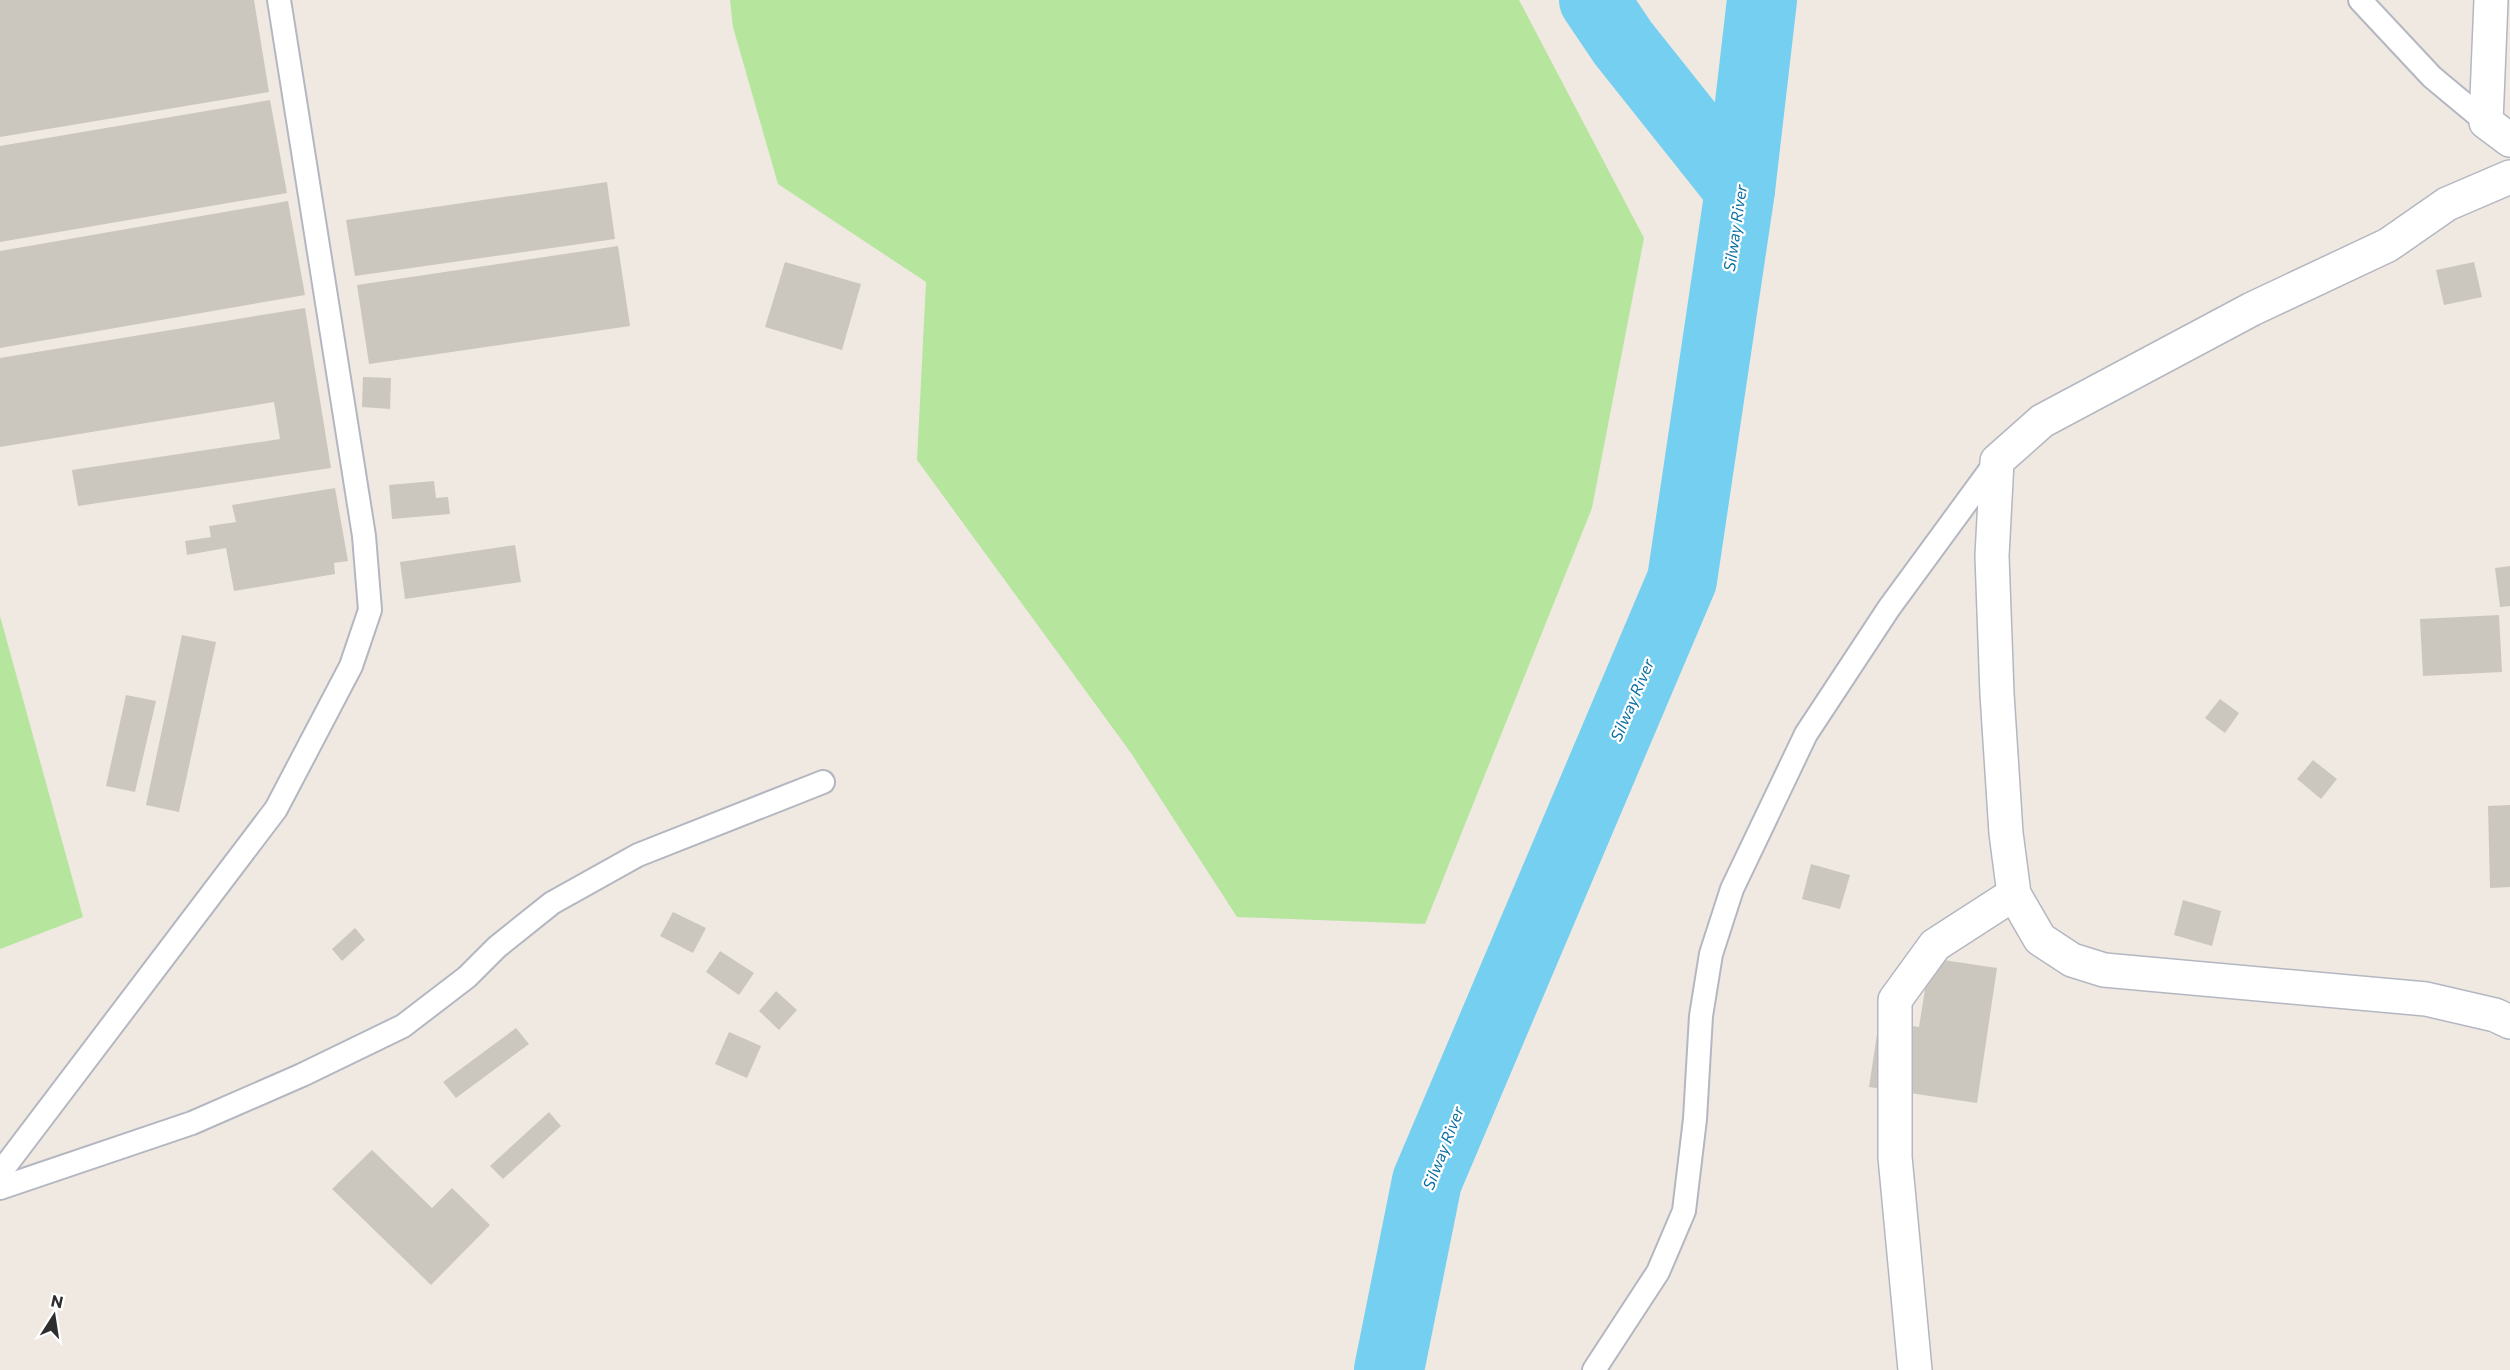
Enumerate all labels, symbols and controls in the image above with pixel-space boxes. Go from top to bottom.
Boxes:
water label: Silway River [1719,183,1750,272]
water label: Silway River [1606,655,1658,744]
water label: Silway River [1418,1103,1467,1192]
north arrow [24,1286,84,1346]
text: N [49,1290,65,1311]

